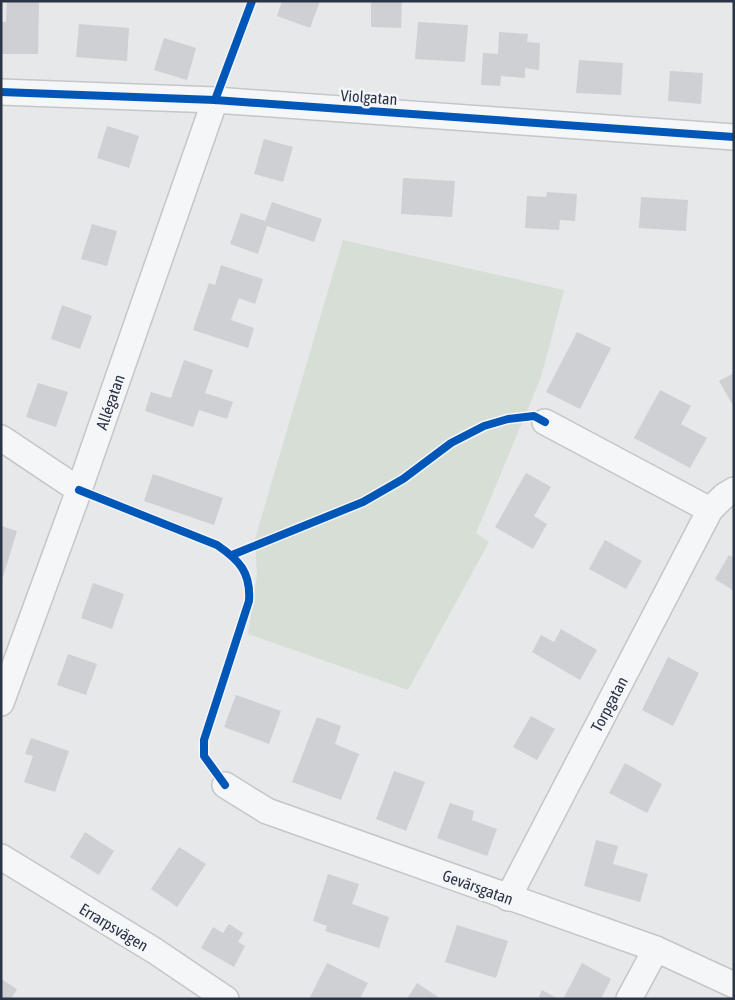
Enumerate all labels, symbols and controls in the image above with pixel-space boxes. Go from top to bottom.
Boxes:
street label: Violgatan [340,86,398,109]
street label: Allégatan [92,372,129,432]
street label: Torpgatan [587,673,632,735]
street label: Gevärsgatan [440,866,516,909]
street label: Errarpsvägen [76,900,152,955]

